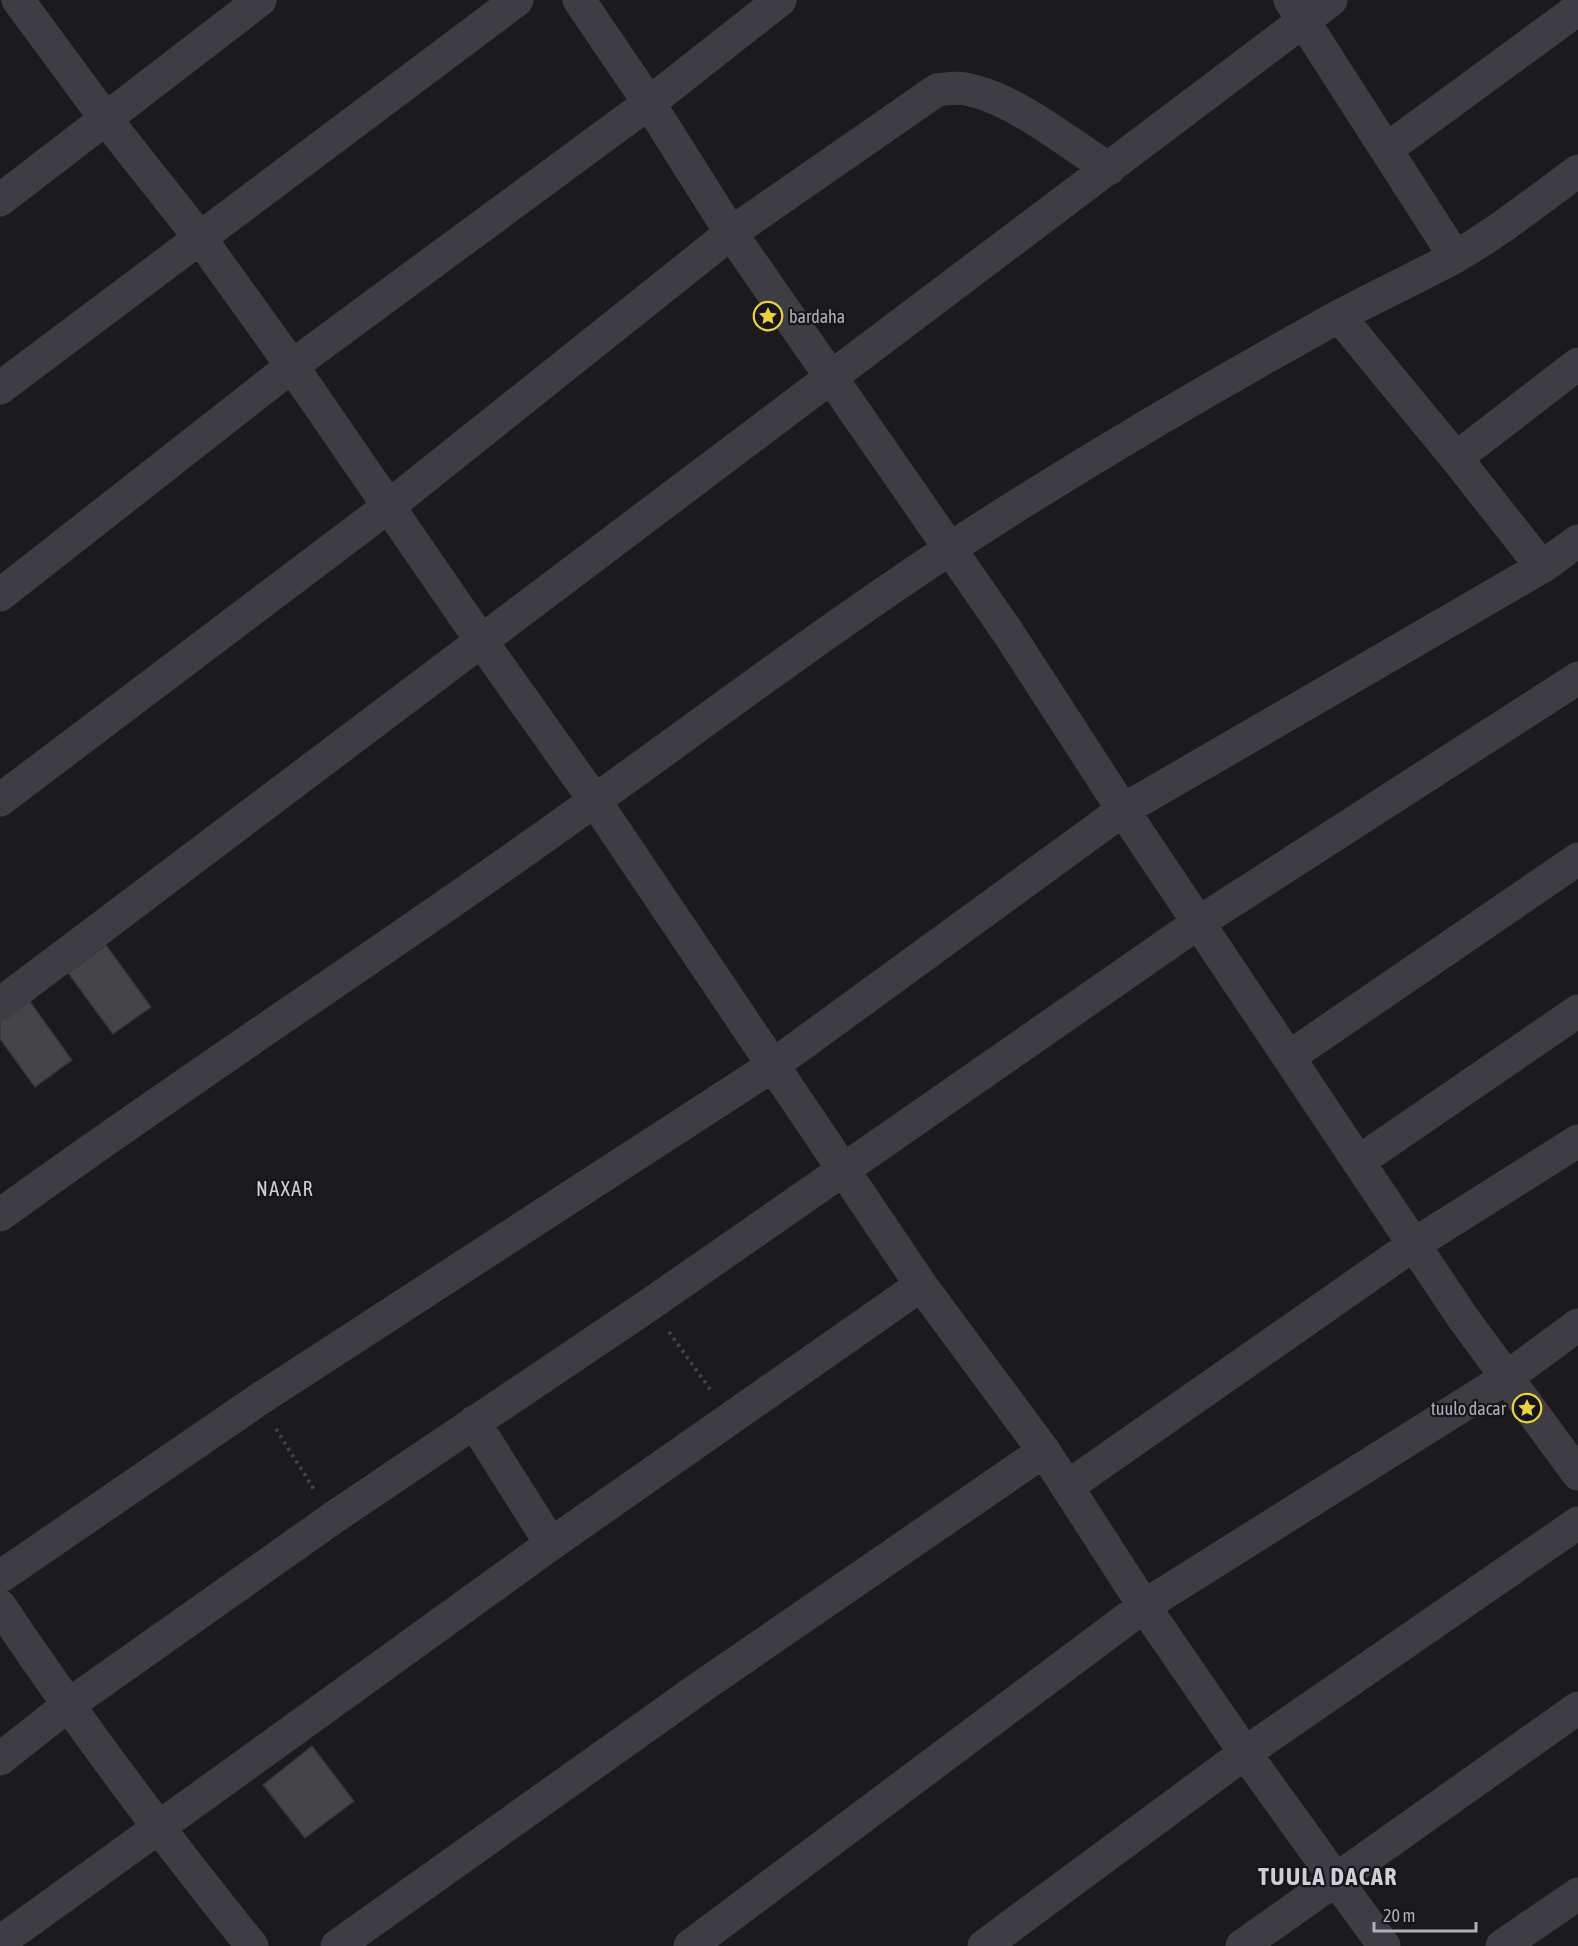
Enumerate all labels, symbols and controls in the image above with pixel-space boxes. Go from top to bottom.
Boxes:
place icon: bardaha [752,300,784,332]
place label: bardaha [789,306,845,327]
district label: NAXAR [256,1177,314,1200]
place icon: tuulo dacar [1511,1392,1543,1424]
place label: tuulo dacar [1431,1398,1507,1419]
district label: TUULA DACAR [1258,1863,1398,1890]
scale bar [1374,1895,1476,1933]
text: 20 m [1383,1905,1415,1926]

